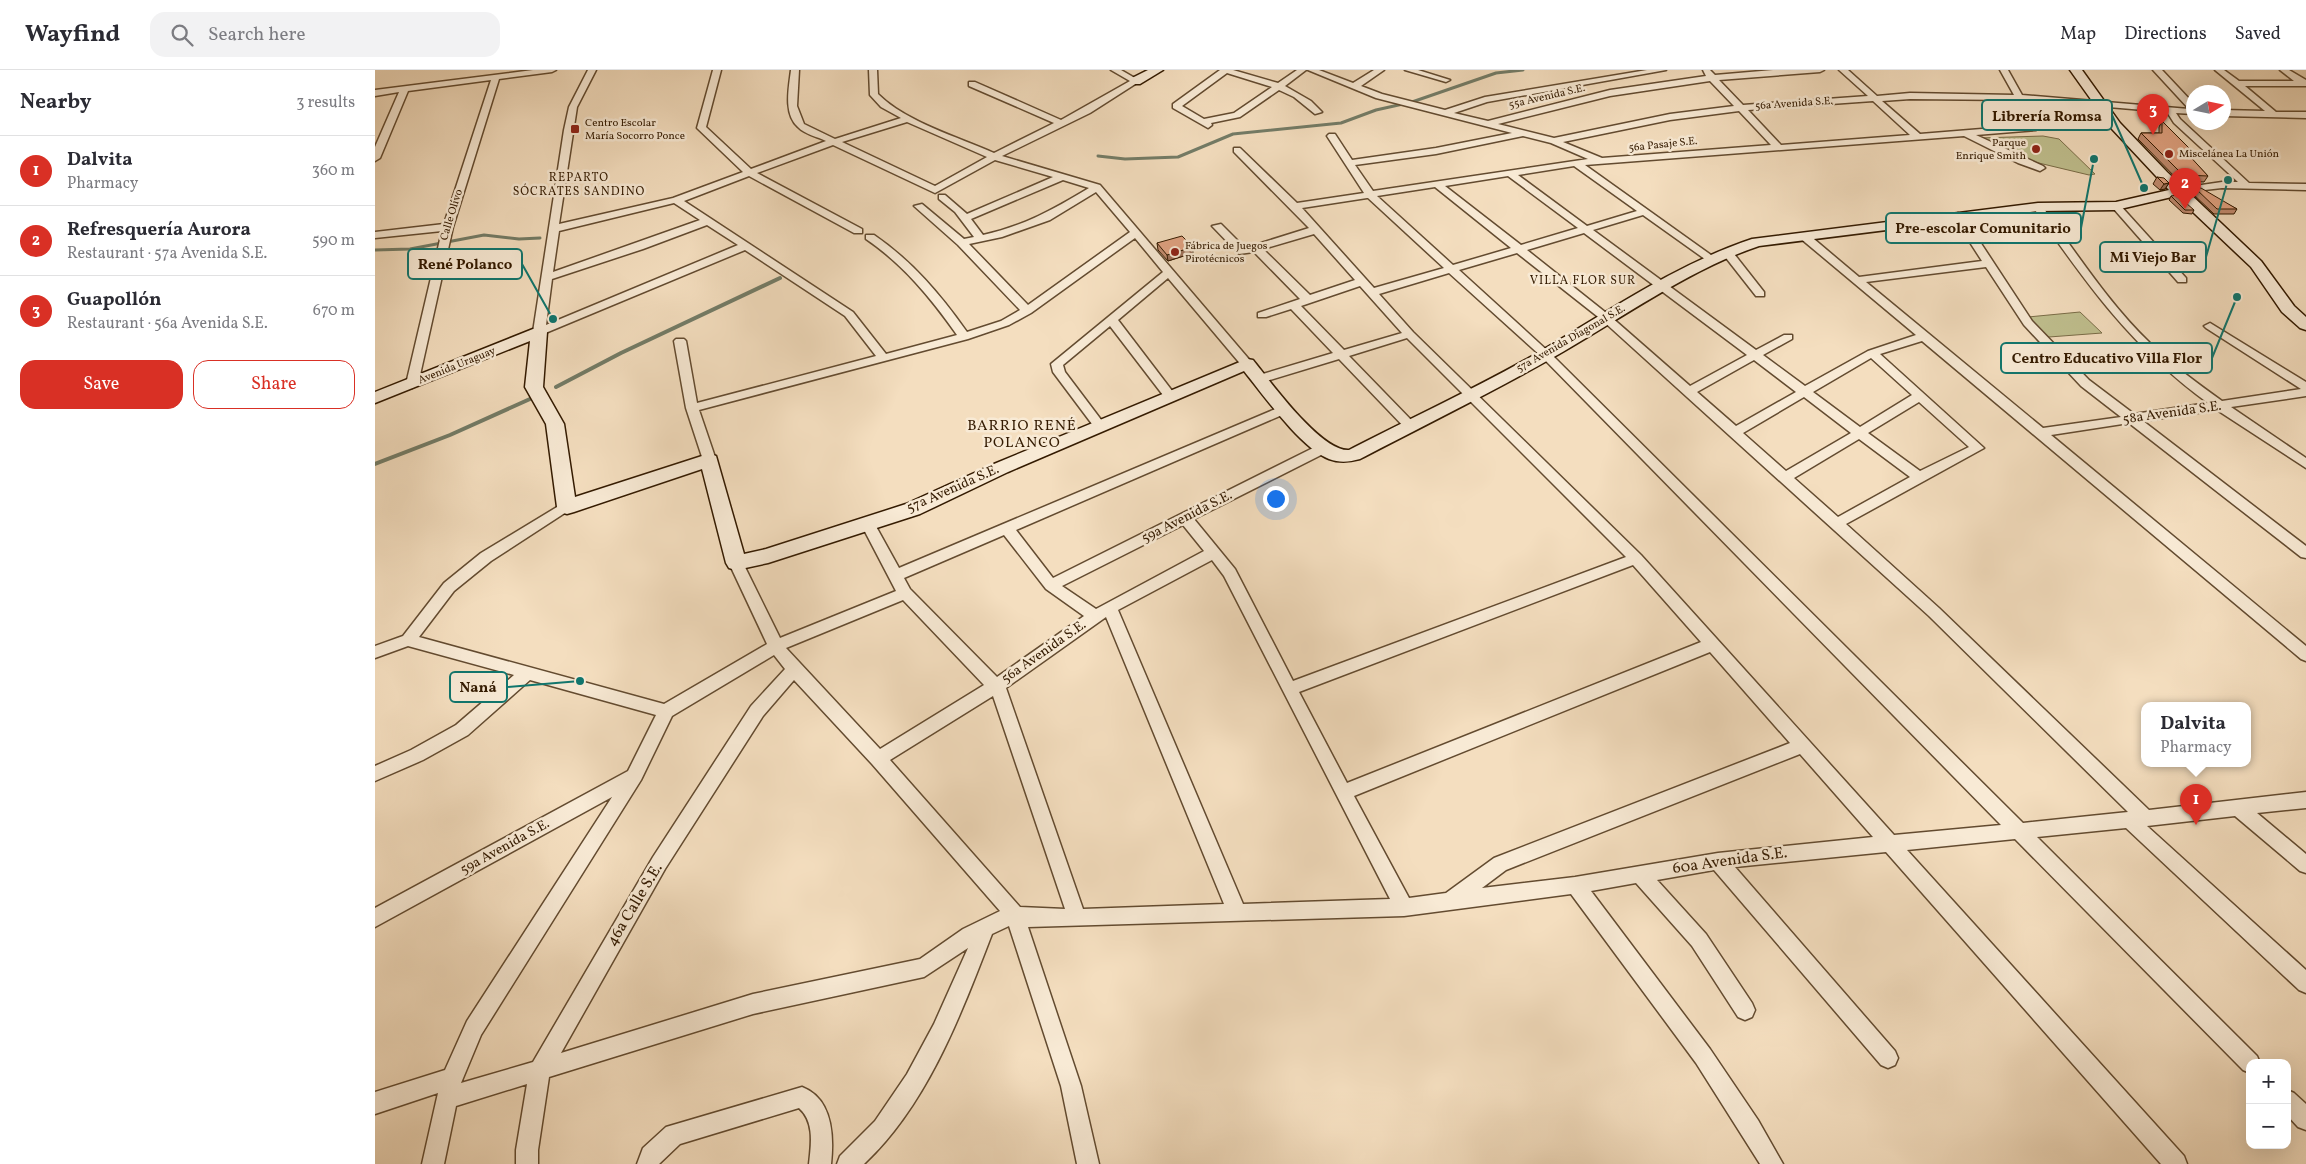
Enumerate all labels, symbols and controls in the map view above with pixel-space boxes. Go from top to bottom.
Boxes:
search box [150,12,500,57]
text: Wayfind [25,18,120,52]
icon: search [168,21,196,49]
text: Search here [208,22,305,48]
text: Map [2060,22,2096,47]
text: Directions [2124,22,2207,47]
text: Saved [2235,22,2281,47]
street label: 55a Avenida S.E. [1507,81,1587,113]
north arrow [2186,85,2231,130]
text: Nearby [20,88,91,117]
text: 3 results [296,92,355,114]
street label: 56a Avenida S.E. [1754,94,1834,114]
pin: 3 [2137,94,2169,135]
callout: Librería Romsa [1982,100,2112,130]
text: Librería Romsa [1992,107,2102,128]
place label: Centro Escolar María Socorro Ponce [585,116,685,144]
marker: Centro Escolar María Socorro Ponce [569,123,581,135]
street label: 56a Pasaje S.E. [1628,134,1698,156]
place label: Parque Enrique Smith [1956,136,2026,164]
marker: Parque Enrique Smith [2030,143,2042,155]
text: Dalvita [67,147,133,173]
place label: Miscelánea La Unión [2179,147,2280,162]
marker: Miscelánea La Unión [2163,148,2175,160]
text: 1 [33,160,39,182]
text: 360 m [312,160,355,182]
pin: 2 [2169,168,2201,209]
district label: REPARTO SÓCRATES SANDINO [513,170,645,200]
text: Pharmacy [67,173,138,195]
street label: Calle Olivo [437,187,467,242]
callout: Pre-escolar Comunitario [1886,213,2081,243]
text: Refresquería Aurora [67,217,251,243]
text: Pre-escolar Comunitario [1895,219,2071,240]
text: 2 [32,230,40,252]
text: 590 m [312,230,355,252]
place label: Fábrica de Juegos Pirotécnicos [1185,239,1268,267]
callout: Mi Viejo Bar [2100,242,2206,272]
text: Restaurant · 57a Avenida S.E. [67,243,267,265]
marker: Fábrica de Juegos Pirotécnicos [1169,246,1181,258]
text: Mi Viejo Bar [2110,248,2196,269]
callout: René Polanco [408,249,522,279]
text: René Polanco [418,255,513,276]
district label: VILLA FLOR SUR [1530,273,1636,289]
text: Guapollón [67,287,162,313]
text: 3 [32,300,40,322]
text: 670 m [313,300,355,322]
street label: 57a Avenida Diagonal S.E. [1514,301,1629,376]
text: Restaurant · 56a Avenida S.E. [67,313,268,335]
callout: Centro Educativo Villa Flor [2001,343,2212,373]
street label: Avenida Uraguay [416,344,498,388]
text: Centro Educativo Villa Flor [2012,349,2202,370]
button: Save [20,360,183,409]
button: Share [193,360,355,409]
street label: 58a Avenida S.E. [2121,397,2223,429]
district label: BARRIO RENÉ POLANCO [967,416,1077,454]
street label: 57a Avenida S.E. [904,460,1002,518]
street label: 59a Avenida S.E. [1138,486,1236,548]
your location [1263,486,1289,512]
street label: 56a Avenida S.E. [998,616,1090,688]
callout: Naná [450,672,507,702]
text: Naná [459,678,497,699]
popup [2141,702,2251,767]
text: Dalvita [2160,711,2226,737]
text: Pharmacy [2160,737,2232,759]
pin: 1 [2180,784,2212,825]
street label: 59a Avenida S.E. [457,815,553,879]
street label: 60a Avenida S.E. [1671,842,1789,880]
street label: 46a Calle S.E. [602,859,668,951]
map controls [2246,1059,2291,1149]
button: + [2246,1059,2291,1104]
button: − [2246,1104,2291,1149]

